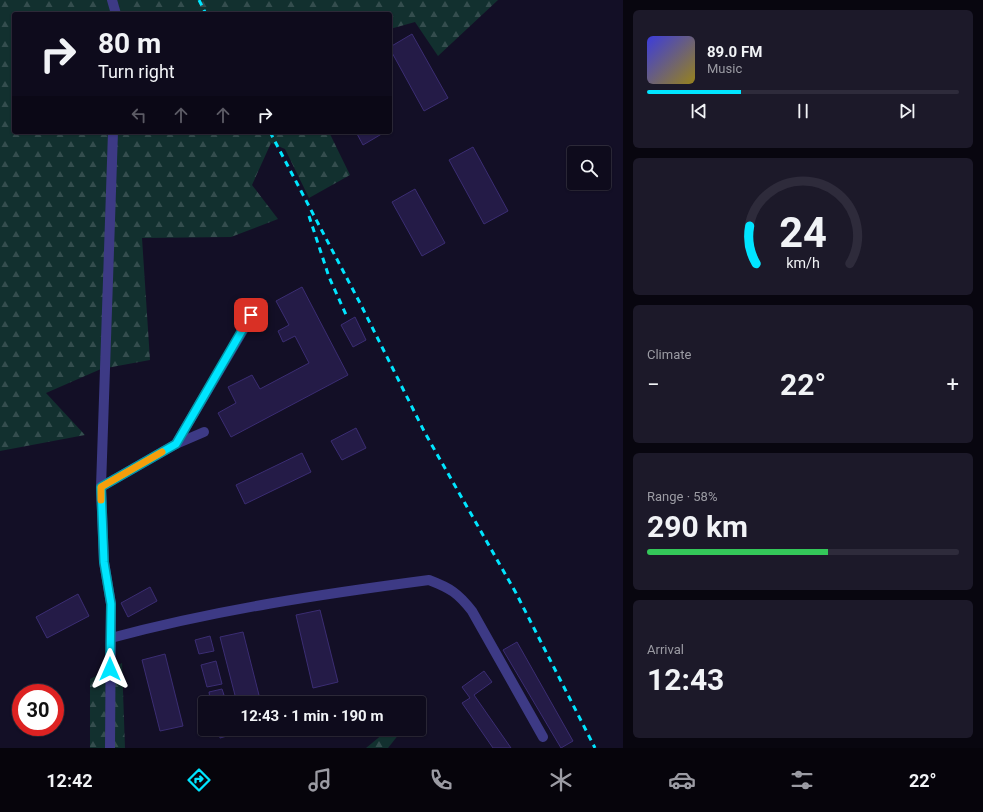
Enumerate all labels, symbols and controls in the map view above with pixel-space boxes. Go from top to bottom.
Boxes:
text: 80 m [98,27,161,60]
icon: right [32,28,84,80]
text: 89.0 FM [707,43,762,61]
text: Turn right [98,61,175,82]
text: Music [707,61,742,76]
icon: previous [688,100,710,122]
icon: pause [792,100,814,122]
icon: next [896,100,918,122]
icon: left [128,104,150,126]
icon: ahead [170,104,192,126]
icon: ahead [212,104,234,126]
icon: right [254,104,276,126]
map controls [567,146,611,190]
button: search [567,146,611,190]
text: 24 [779,208,827,257]
text: km/h [786,255,820,271]
pin [234,298,268,332]
icon: arrive [240,304,262,326]
text: Climate [647,347,691,362]
text: 22° [780,367,826,402]
text: − [647,372,660,397]
text: + [947,372,959,397]
text: Range · 58% [647,489,717,504]
text: 290 km [647,509,748,544]
text: Arrival [647,642,684,657]
position arrow [89,648,131,690]
text: 12:43 [647,662,724,697]
speed limit sign: 30 [12,684,64,736]
text: 12:43 · 1 min · 190 m [241,707,383,725]
icon: directions [185,766,213,794]
icon: music [306,766,334,794]
icon: phone [427,766,455,794]
icon: climate [547,766,575,794]
icon: car [668,766,696,794]
icon: filters [788,766,816,794]
text: 12:42 [46,770,93,791]
text: 22° [909,770,937,791]

